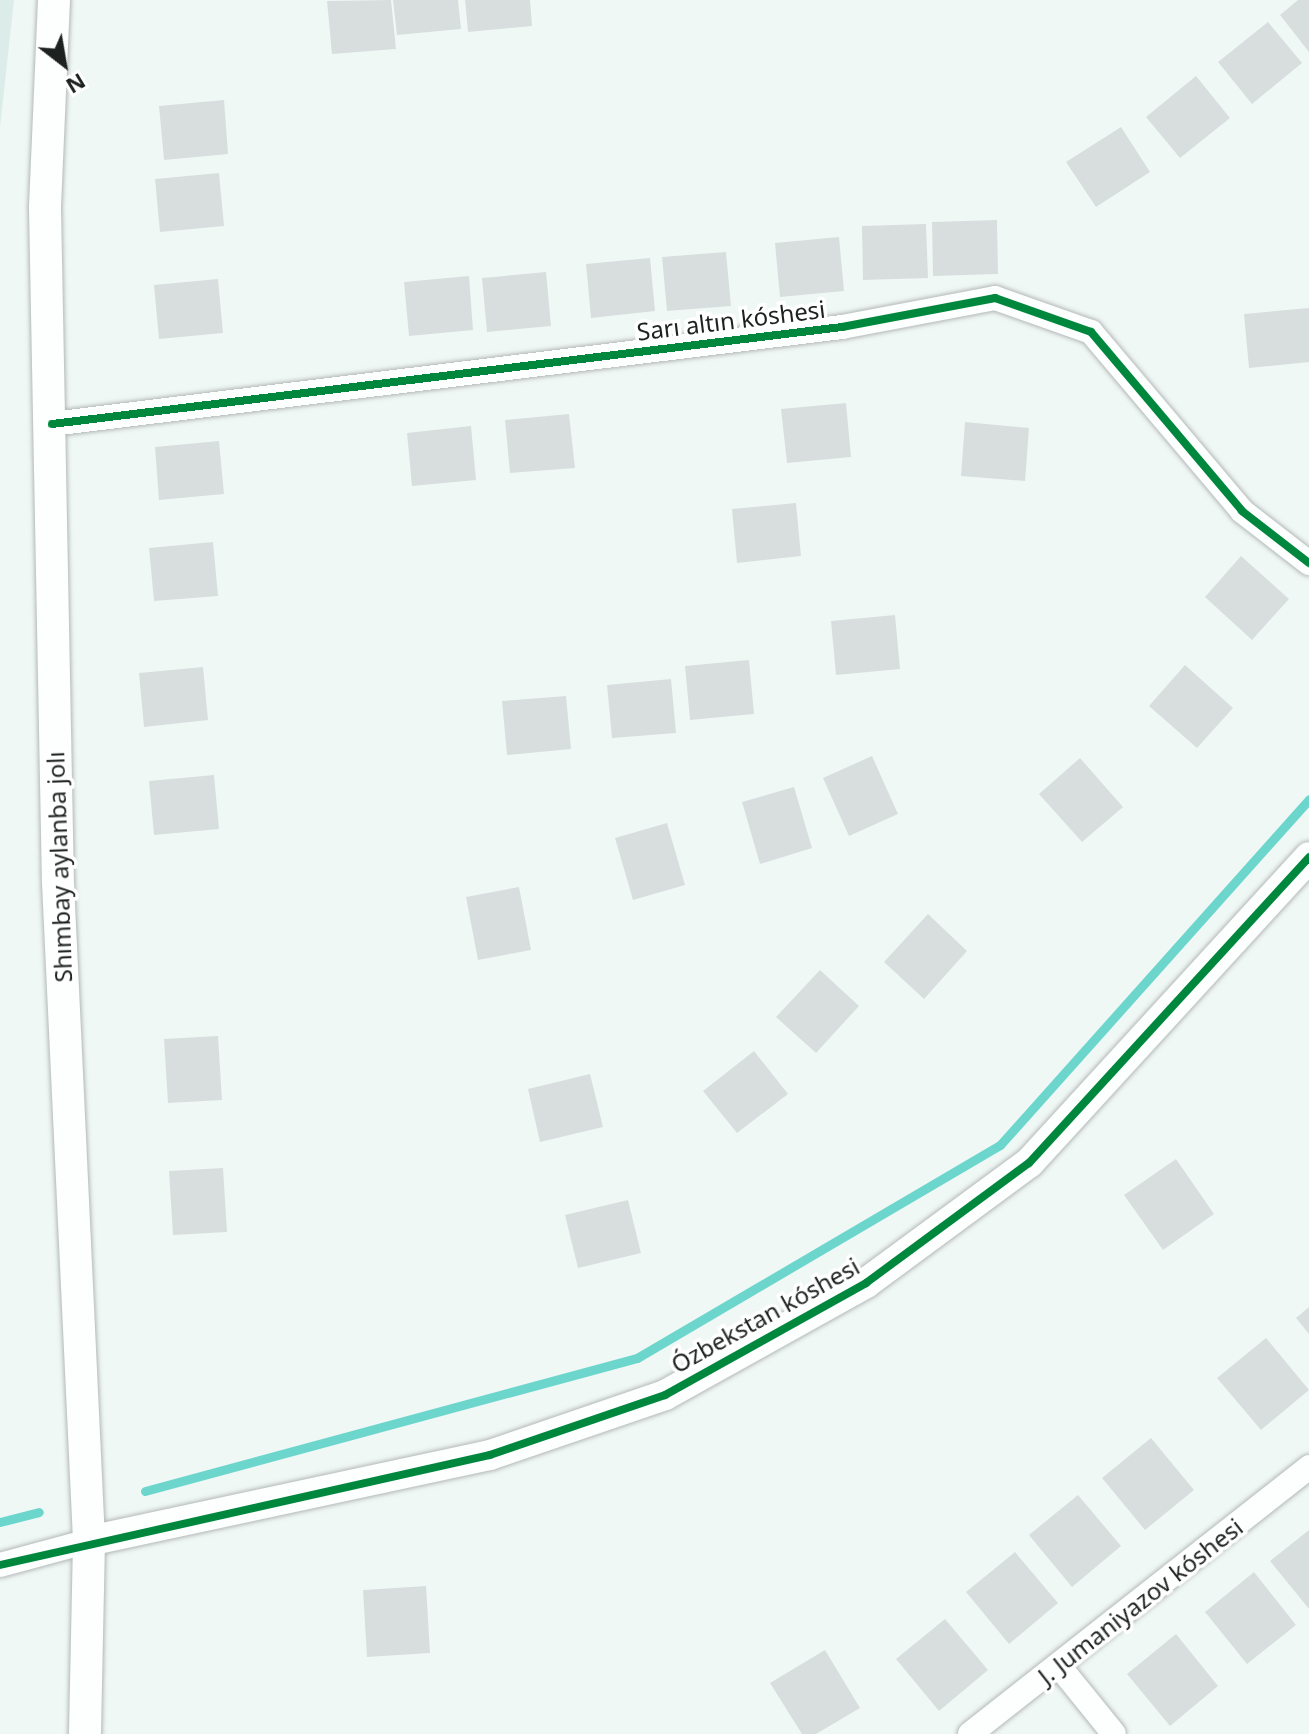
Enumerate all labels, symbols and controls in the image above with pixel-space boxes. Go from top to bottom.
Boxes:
north arrow [24,24,104,104]
text: N [61,67,92,102]
street label: Sarı altın kóshesi [635,294,827,346]
street label: Shımbay aylanba jolı [41,751,77,983]
street label: Ózbekstan kóshesi [666,1251,864,1379]
street label: J. Jumaniyazov kóshesi [1032,1512,1248,1690]

